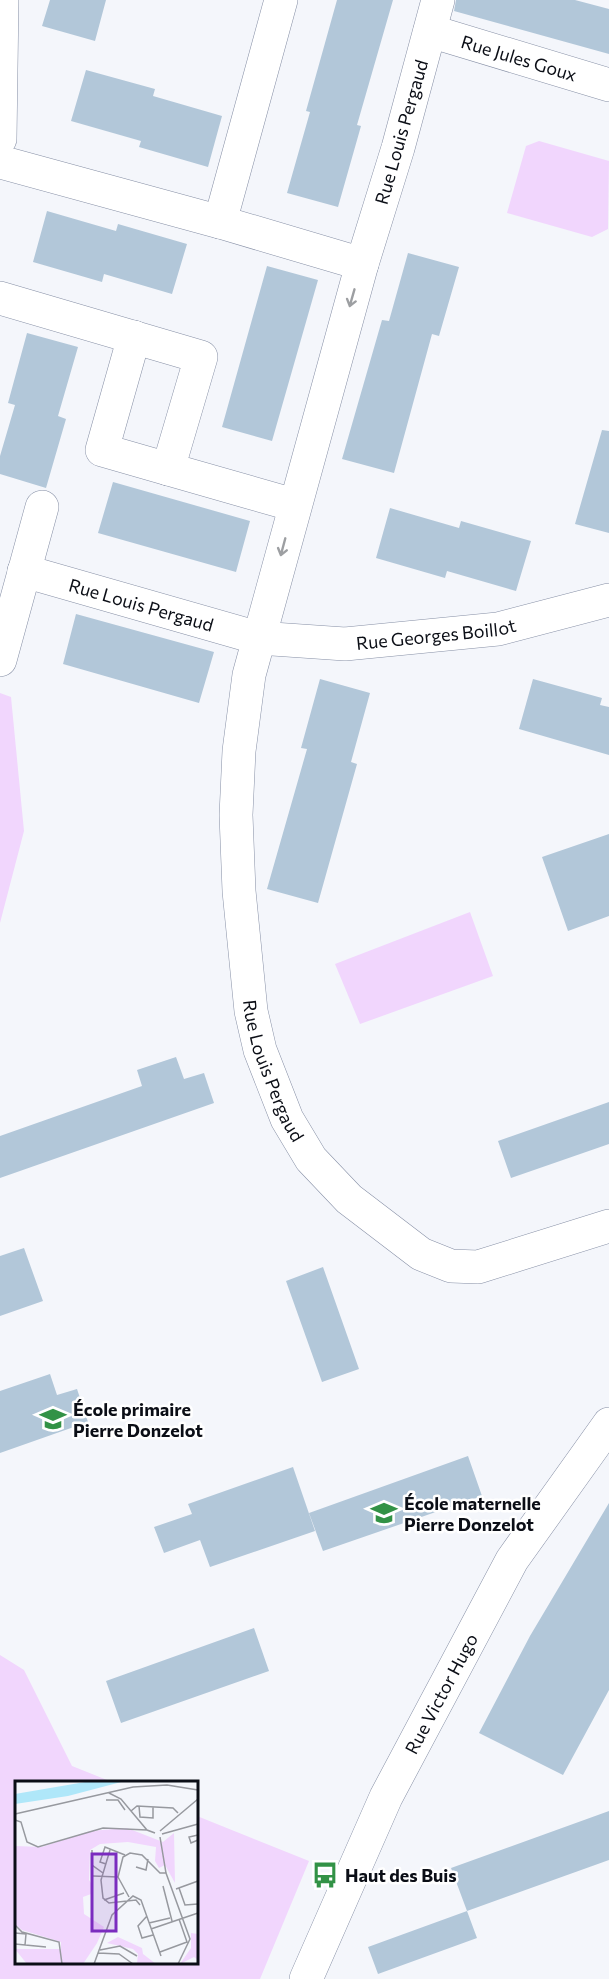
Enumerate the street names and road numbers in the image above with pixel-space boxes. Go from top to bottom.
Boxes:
street label: Rue Jules Goux [459,30,580,86]
street label: Rue Louis Pergaud [370,57,432,207]
street label: Rue Louis Pergaud [66,573,216,636]
street label: Rue Georges Boillot [355,614,518,654]
street label: Rue Louis Pergaud [239,999,309,1145]
street label: Rue Victor Hugo [400,1629,482,1758]

